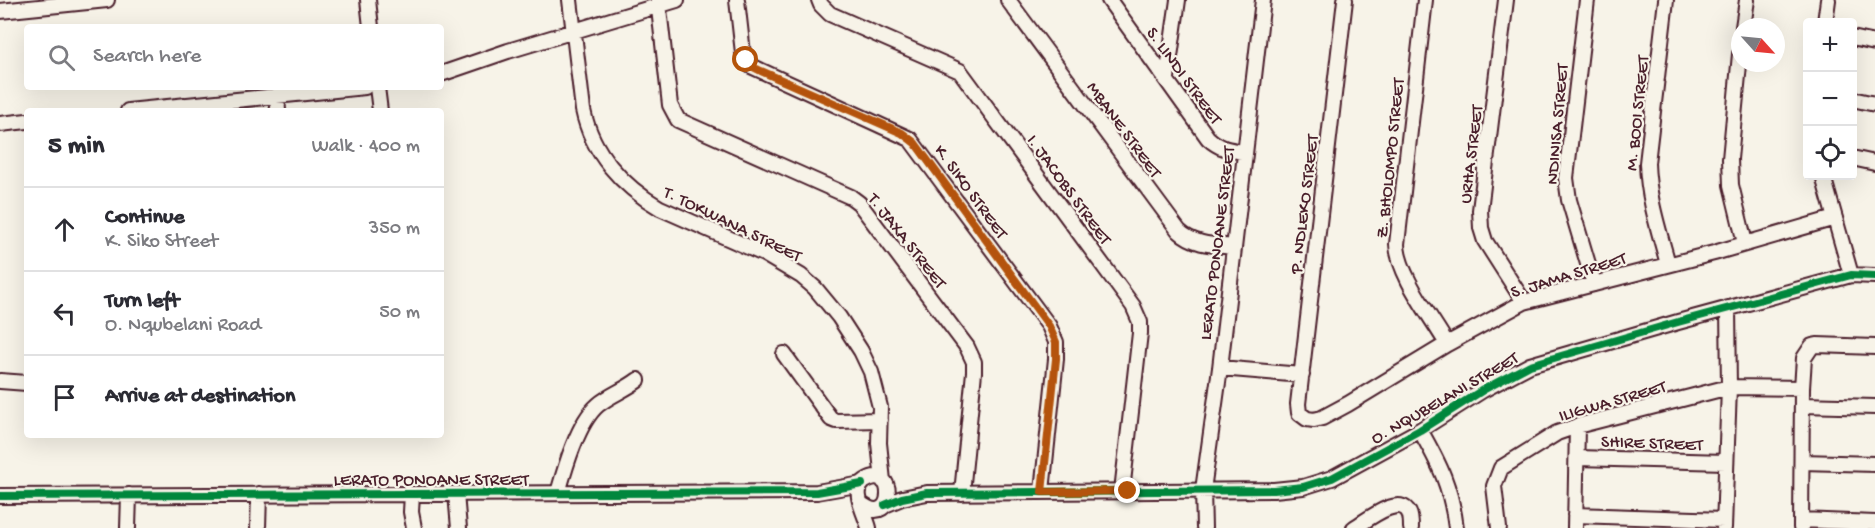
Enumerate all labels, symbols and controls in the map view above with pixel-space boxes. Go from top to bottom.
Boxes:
north arrow [1731,18,1785,72]
map controls [1803,18,1857,180]
button: + [1803,18,1857,72]
search box [24,24,444,90]
street label: S. LINDI STREET [1141,24,1226,130]
icon: search [45,41,78,74]
text: Search here [93,44,201,70]
route start [732,46,758,72]
street label: M. BOOI STREET [1622,53,1655,172]
street label: NDINISA STREET [1543,62,1574,185]
button: − [1803,72,1857,126]
street label: Z. BHOLOMPO STREET [1373,76,1410,239]
street label: MBANE STREET [1081,78,1165,183]
street label: URHA STREET [1456,103,1489,205]
button: locate [1803,126,1857,180]
street label: I. JACOBS STREET [1021,131,1116,250]
text: 5 min [48,132,104,163]
street label: P. NDLEKO STREET [1286,132,1325,276]
text: Walk · 400 m [312,136,420,159]
street label: K. SIKO STREET [929,141,1012,245]
street label: LERATO PONOANE STREET [1196,144,1241,341]
street label: T. TOKWANA STREET [658,182,805,268]
street label: T. JAXA STREET [862,189,951,294]
text: Continue [105,205,185,231]
icon: ahead [48,213,81,246]
text: 350 m [369,218,420,241]
text: K. Siko Street [105,231,218,254]
street label: S. JAMA STREET [1508,249,1630,304]
text: Turn left [105,289,179,315]
icon: left [48,297,81,330]
text: 50 m [379,302,420,325]
text: O. Nqubelani Road [105,315,261,338]
street label: O. NQUBELANI STREET [1368,348,1524,450]
street label: ILIGWA STREET [1557,377,1670,428]
icon: arrive [48,381,81,414]
text: Arrive at destination [105,384,295,410]
street label: SHIRE STREET [1601,432,1704,457]
street label: LERATO PONOANE STREET [333,471,530,492]
route end [1114,477,1140,503]

